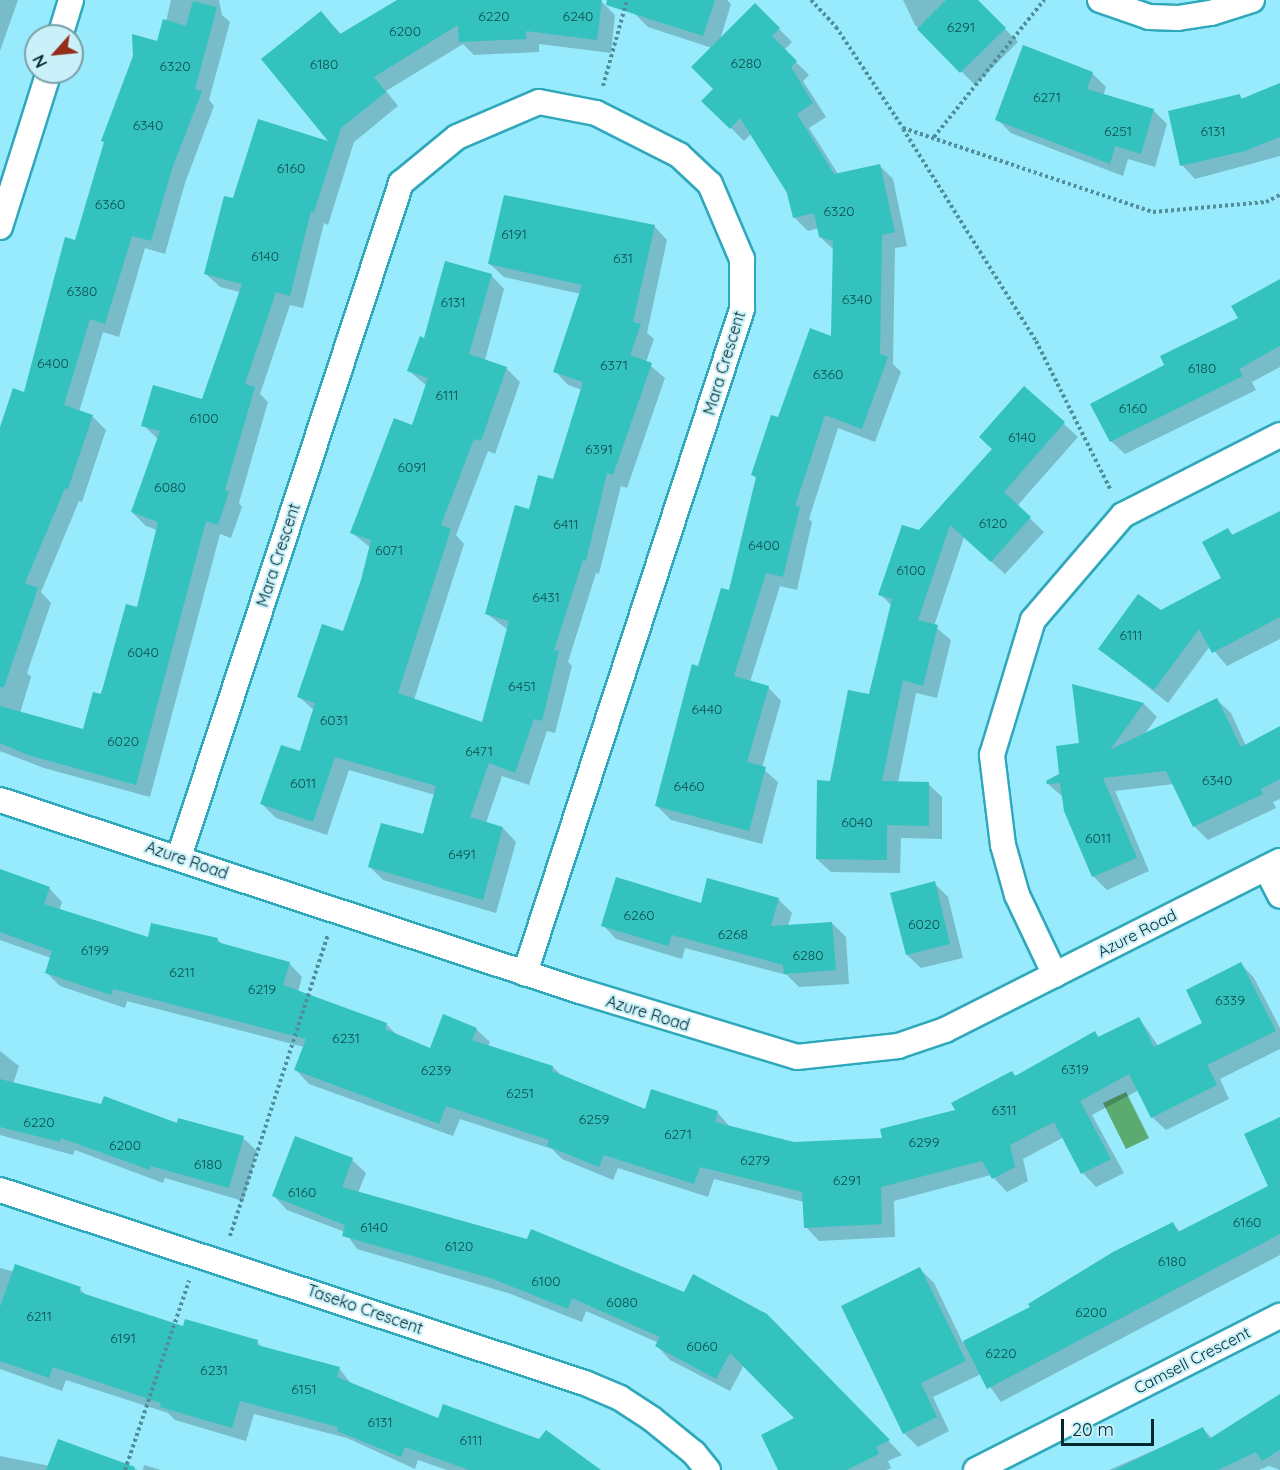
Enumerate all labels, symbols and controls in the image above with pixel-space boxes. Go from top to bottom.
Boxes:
house number: 6220 [478,8,510,24]
house number: 6240 [563,8,593,24]
house number: 6291 [947,19,975,35]
house number: 6200 [389,23,421,39]
north arrow [24,24,84,84]
text: N [28,51,51,71]
house number: 6280 [730,55,762,71]
house number: 6180 [310,56,338,72]
house number: 6320 [160,58,190,74]
house number: 6271 [1033,89,1061,105]
house number: 6340 [133,117,163,133]
house number: 6251 [1104,123,1132,139]
house number: 6131 [1200,123,1226,139]
house number: 6160 [277,160,305,176]
house number: 6360 [95,196,125,212]
house number: 6320 [824,203,854,219]
house number: 6191 [501,226,527,242]
house number: 6140 [251,248,279,264]
house number: 631 [613,250,633,266]
house number: 6380 [67,283,97,299]
house number: 6340 [842,291,872,307]
house number: 6131 [440,294,466,310]
street label: Mara Crescent [699,309,749,417]
house number: 6400 [37,355,69,371]
house number: 6371 [600,357,628,373]
house number: 6180 [1188,360,1216,376]
house number: 6360 [813,366,843,382]
house number: 6111 [435,387,459,403]
house number: 6160 [1119,400,1147,416]
house number: 6100 [189,410,219,426]
house number: 6140 [1008,429,1036,445]
house number: 6391 [585,441,613,457]
house number: 6091 [398,459,426,475]
house number: 6080 [154,479,186,495]
street label: Mara Crescent [252,501,304,609]
house number: 6120 [979,515,1007,531]
house number: 6411 [553,516,579,532]
house number: 6400 [748,537,780,553]
house number: 6071 [375,542,403,558]
house number: 6100 [896,562,926,578]
house number: 6431 [532,589,560,605]
house number: 6111 [1119,627,1143,643]
house number: 6040 [127,644,159,660]
house number: 6451 [508,678,536,694]
house number: 6440 [692,701,722,717]
house number: 6031 [320,712,348,728]
house number: 6020 [107,733,139,749]
house number: 6471 [465,743,493,759]
house number: 6340 [1202,772,1232,788]
house number: 6011 [290,775,316,791]
house number: 6460 [674,778,704,794]
house number: 6040 [841,814,873,830]
house number: 6011 [1085,830,1111,846]
street label: Azure Road [143,837,231,883]
house number: 6491 [448,846,476,862]
street label: Azure Road [1094,905,1180,961]
house number: 6260 [623,907,655,923]
house number: 6020 [908,916,940,932]
house number: 6268 [718,926,748,942]
house number: 6199 [81,942,109,958]
house number: 6280 [792,947,824,963]
house number: 6211 [169,964,195,980]
house number: 6219 [248,981,276,997]
street label: Azure Road [604,991,692,1035]
house number: 6339 [1215,992,1245,1008]
house number: 6231 [332,1030,360,1046]
house number: 6319 [1061,1061,1089,1077]
house number: 6239 [421,1062,451,1078]
house number: 6251 [506,1085,534,1101]
house number: 6311 [991,1102,1017,1118]
house number: 6259 [579,1111,609,1127]
house number: 6220 [23,1114,55,1130]
house number: 6271 [664,1126,692,1142]
house number: 6299 [909,1134,939,1150]
house number: 6200 [109,1137,141,1153]
house number: 6279 [740,1152,770,1168]
house number: 6180 [194,1156,222,1172]
house number: 6291 [833,1172,861,1188]
house number: 6160 [288,1184,316,1200]
house number: 6160 [1233,1214,1261,1230]
house number: 6140 [360,1219,388,1235]
house number: 6120 [445,1238,473,1254]
house number: 6180 [1158,1253,1186,1269]
house number: 6100 [531,1273,561,1289]
street label: Taseko Crescent [305,1280,425,1338]
house number: 6080 [606,1294,638,1310]
house number: 6200 [1075,1304,1107,1320]
house number: 6211 [26,1308,52,1324]
street label: Camsell Crescent [1131,1322,1253,1398]
house number: 6191 [110,1330,136,1346]
house number: 6060 [686,1338,718,1354]
house number: 6220 [985,1345,1017,1361]
house number: 6231 [200,1362,228,1378]
house number: 6151 [291,1381,317,1397]
scale bar [1064,1407,1157,1445]
house number: 6131 [367,1414,393,1430]
text: 20 m [1072,1418,1114,1441]
house number: 6111 [459,1432,483,1448]

